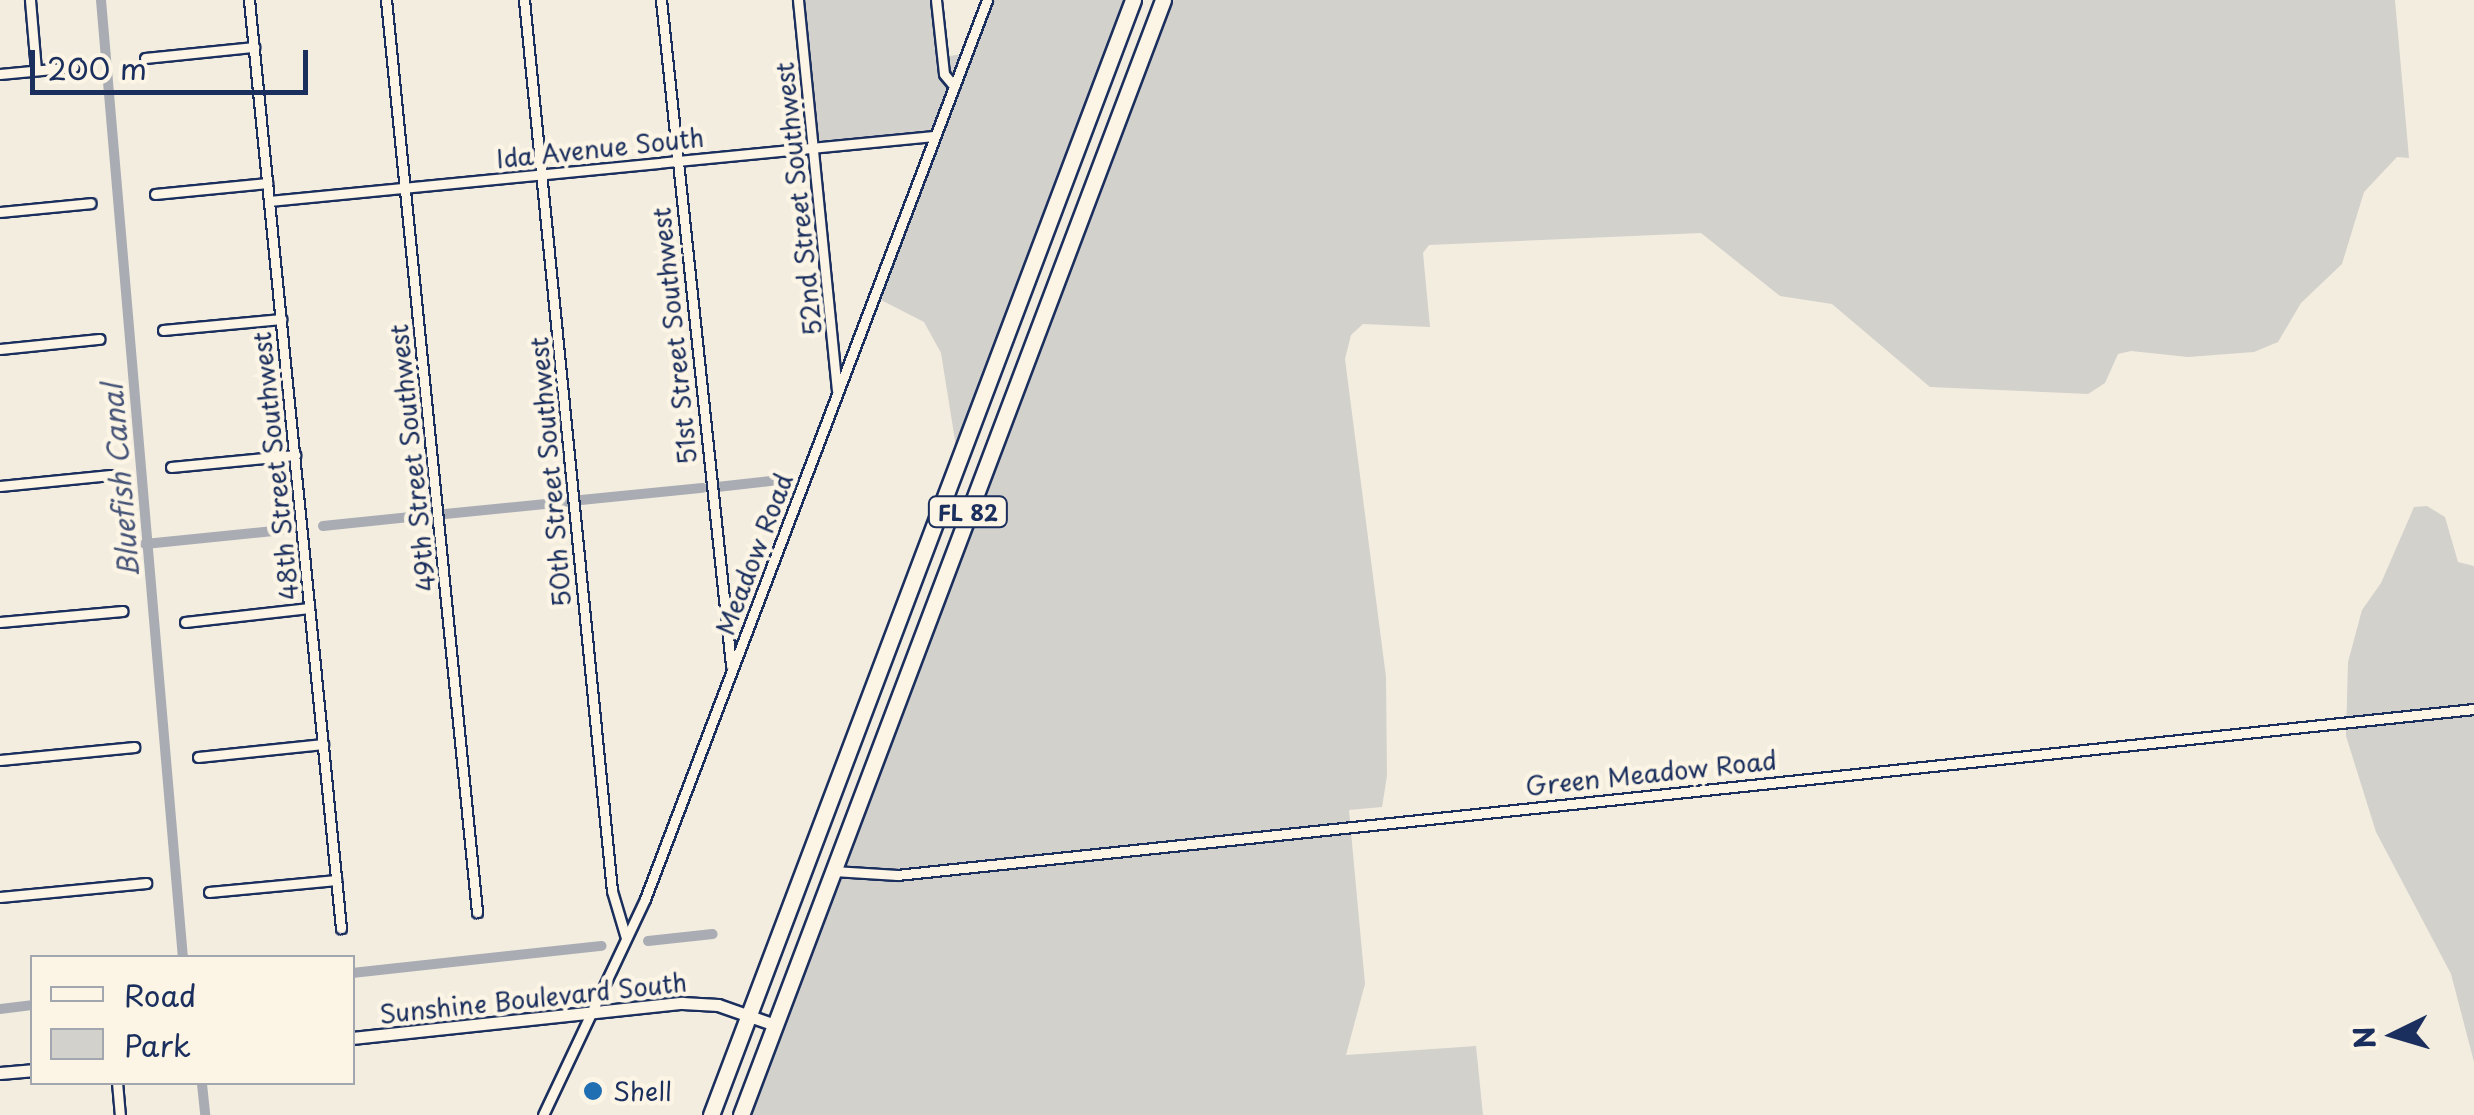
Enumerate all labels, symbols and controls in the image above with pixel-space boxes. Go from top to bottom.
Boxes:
scale bar [35,30,312,92]
text: 200 m [47,45,147,90]
street label: 52nd Street Southwest [769,59,827,339]
street label: Ida Avenue South [495,122,705,174]
street label: 51st Street Southwest [645,203,703,469]
street label: 49th Street Southwest [383,322,441,594]
street label: 48th Street Southwest [246,329,304,603]
street label: 50th Street Southwest [523,334,577,610]
water label: Bluefish Canal [95,382,145,580]
street label: Meadow Road [710,470,798,638]
road number: FL 82 [926,495,1010,529]
street label: Green Meadow Road [1523,745,1779,801]
legend [30,955,355,1085]
street label: Sunshine Boulevard South [376,967,690,1029]
text: Road [124,972,197,1017]
north arrow [2344,985,2444,1085]
text: Park [124,1022,191,1067]
text: N [2341,1025,2386,1051]
place label: Shell [613,1076,672,1106]
marker: Shell [582,1080,604,1102]

